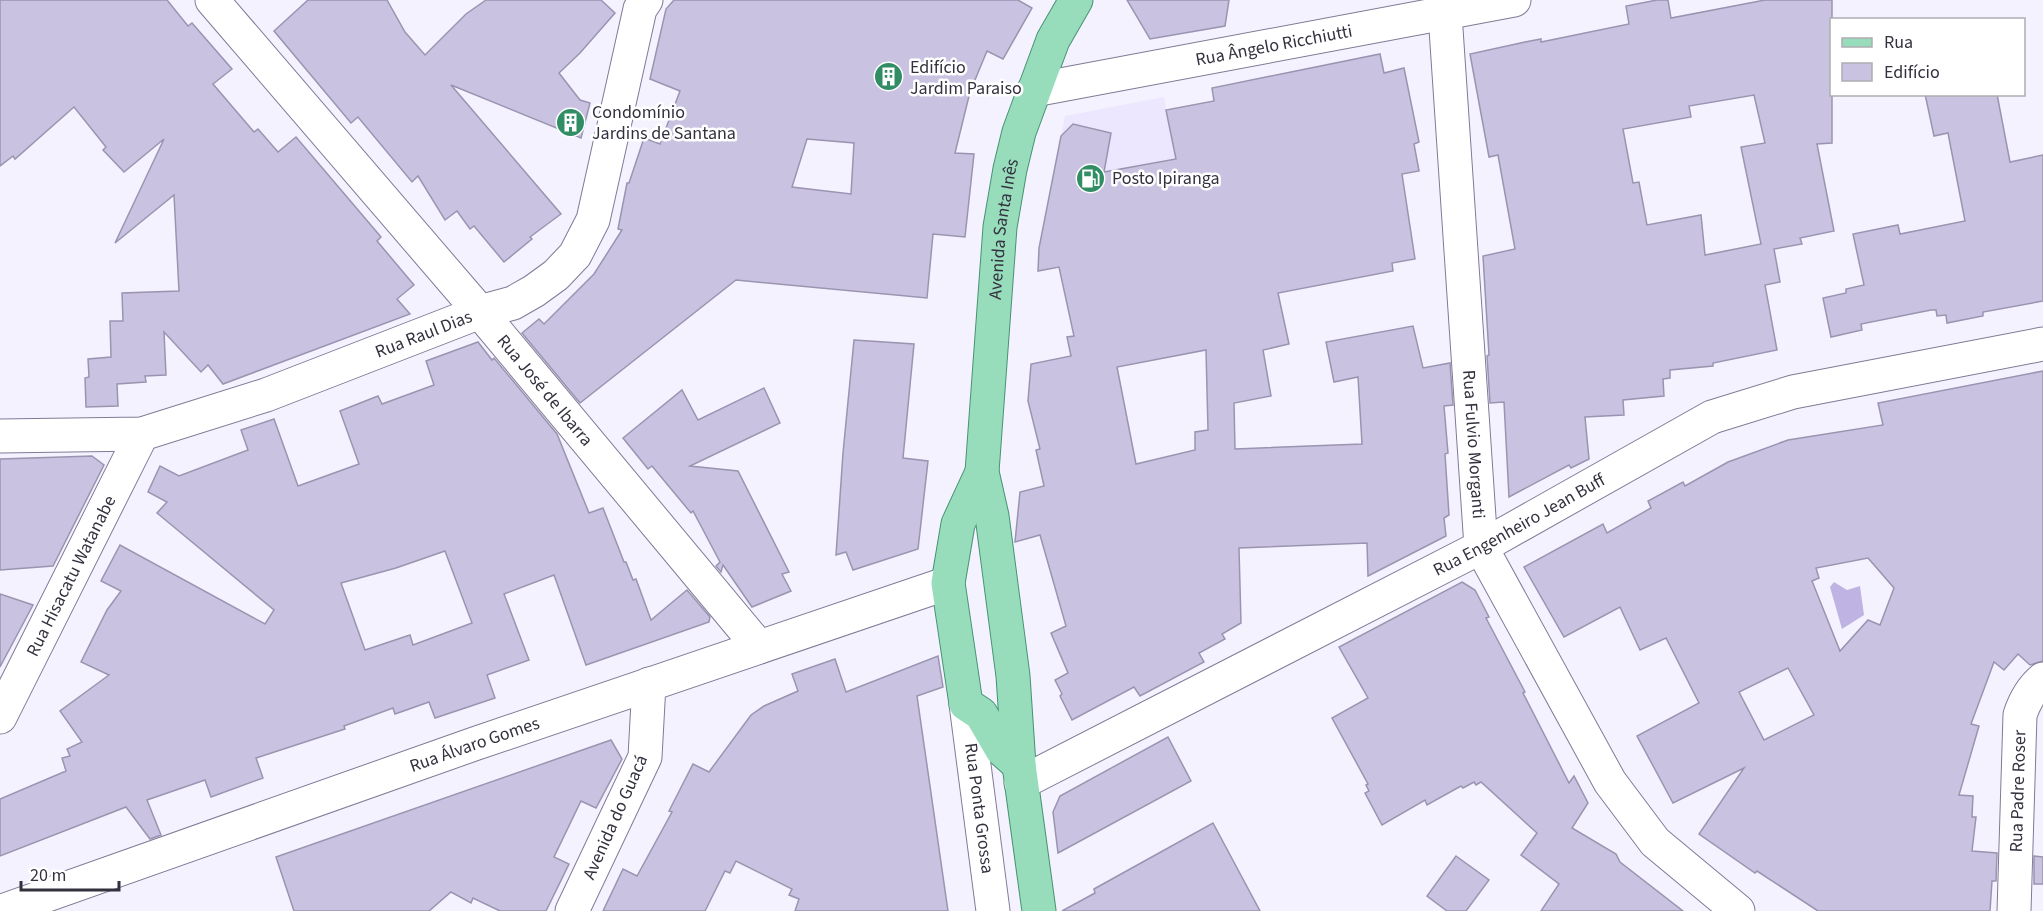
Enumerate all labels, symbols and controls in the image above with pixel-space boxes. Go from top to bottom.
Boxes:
legend [1830,18,2025,96]
street label: Rua Ângelo Ricchiutti [1193,19,1354,72]
text: Rua [1884,30,1913,55]
place label: Edifício Jardim Paraiso [910,55,1022,101]
text: Edifício [1884,60,1940,85]
building icon: Edifício Jardim Paraiso [873,61,905,93]
place label: Condomínio Jardins de Santana [592,100,736,146]
building icon: Condomínio Jardins de Santana [555,106,587,138]
street label: Avenida Santa Inês [983,156,1025,300]
fuel station icon: Posto Ipiranga [1075,162,1107,194]
place label: Posto Ipiranga [1112,166,1220,191]
street label: Rua Raul Dias [372,304,476,364]
street label: Rua José de Ibarra [491,329,599,452]
street label: Rua Fulvio Morganti [1456,369,1491,520]
street label: Rua Engenheiro Jean Buff [1429,467,1610,583]
street label: Rua Hisacatu Watanabe [20,491,122,661]
street label: Rua Álvaro Gomes [406,711,543,779]
street label: Rua Padre Roser [2004,729,2033,853]
street label: Rua Ponta Grossa [958,741,1000,875]
street label: Avenida do Guacá [577,751,654,884]
scale bar [21,854,118,892]
text: 20 m [30,863,66,888]

